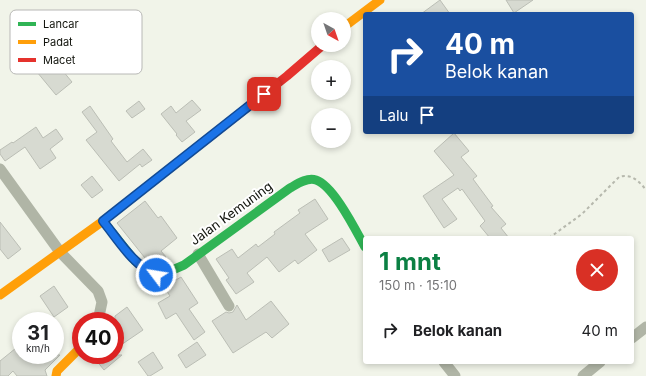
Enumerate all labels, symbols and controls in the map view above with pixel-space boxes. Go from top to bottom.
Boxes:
legend [10,10,142,74]
north arrow [311,12,351,52]
map controls [311,12,351,148]
text: Lancar [43,17,79,31]
text: 40 m [445,27,515,61]
icon: right [379,28,431,80]
text: Padat [43,35,73,49]
text: Macet [43,53,76,67]
button: + [311,60,351,100]
text: Belok kanan [445,61,549,82]
pin [247,77,281,111]
icon: arrive [253,83,275,105]
icon: arrive [416,104,438,126]
text: Lalu [379,106,408,125]
button: − [311,108,351,148]
street label: Jalan Kemuning [187,178,275,248]
text: 1 mnt [379,247,441,276]
button: close [576,249,618,291]
position arrow [135,254,177,296]
text: 150 m · 15:10 [379,277,457,293]
speed limit sign: 40 [72,312,124,364]
icon: right [379,319,401,341]
text: 31 [27,321,49,345]
text: Belok kanan [413,321,502,340]
text: 40 m [581,321,618,340]
text: km/h [26,342,50,354]

